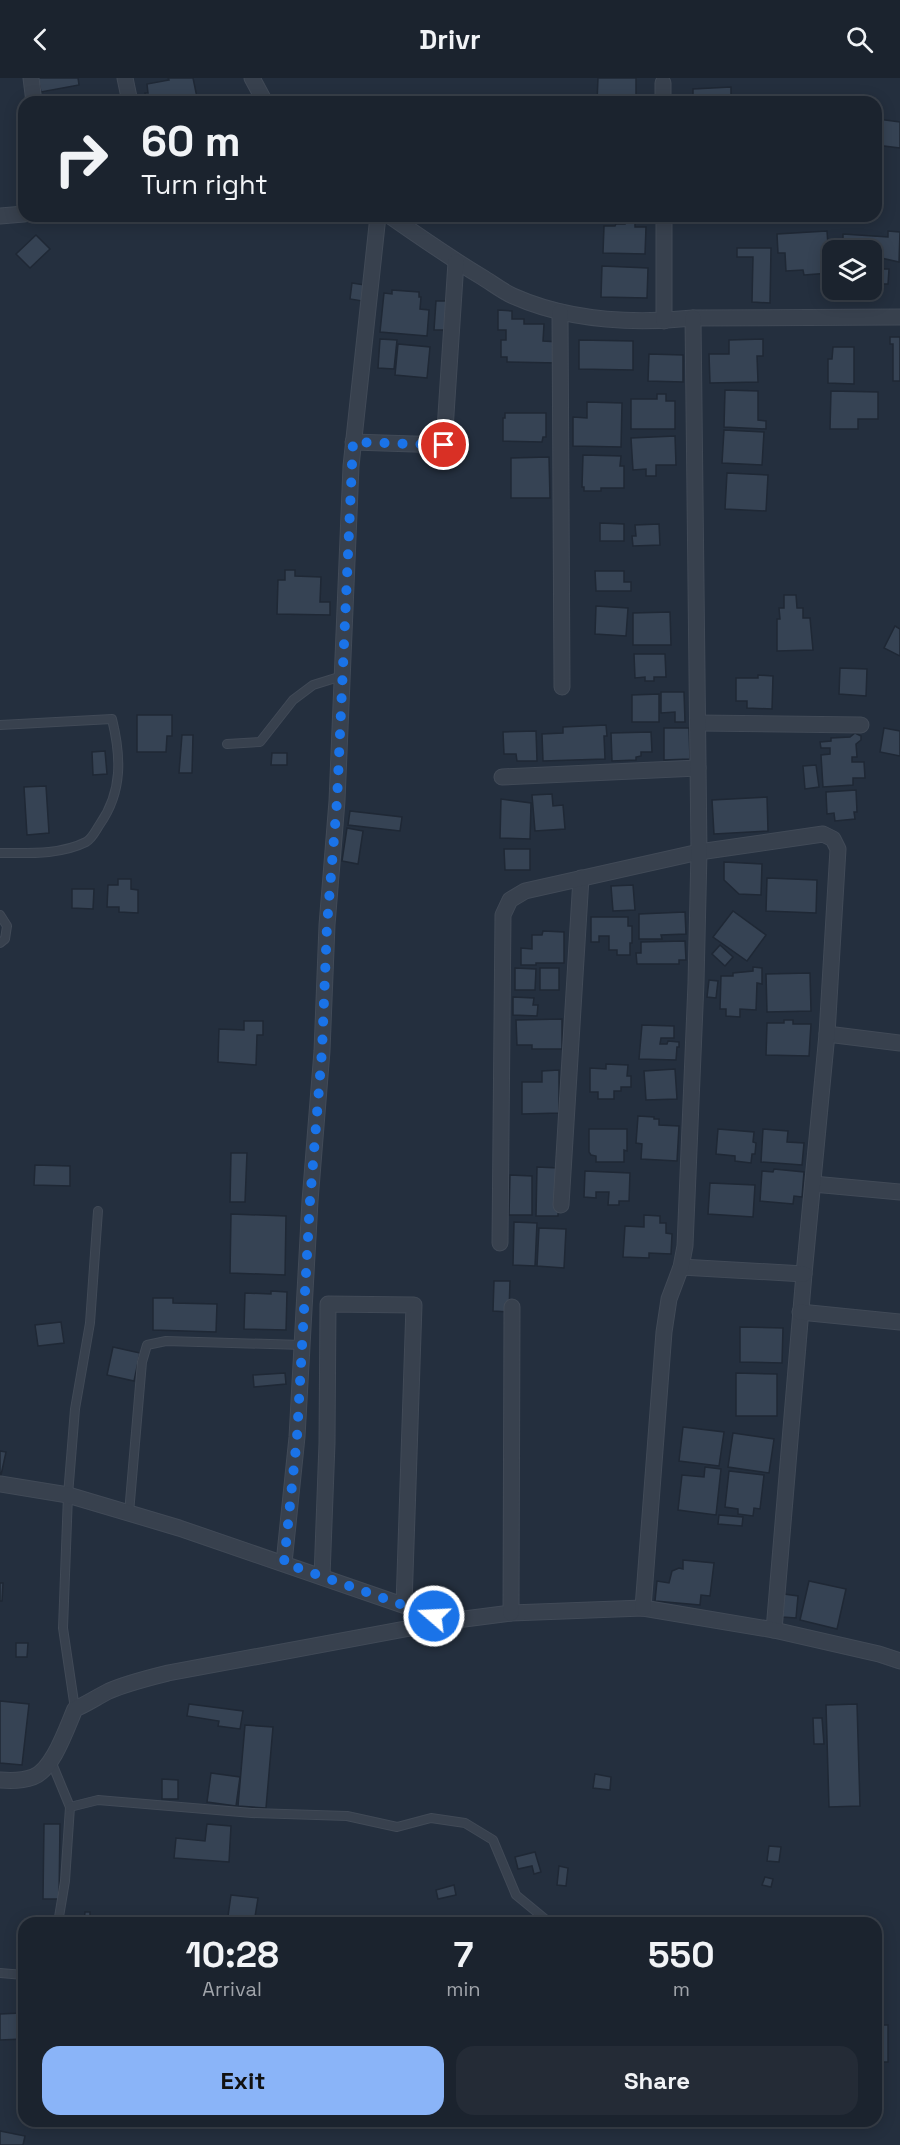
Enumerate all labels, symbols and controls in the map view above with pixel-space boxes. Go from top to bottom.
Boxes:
text: Drivr [419,22,481,57]
icon: back [24,23,57,56]
icon: search [843,23,876,56]
text: 60 m [141,115,241,168]
icon: right [42,120,120,198]
text: Turn right [141,167,268,202]
map controls [822,240,882,300]
button: layers [822,240,882,300]
pin [418,419,469,470]
icon: arrive [427,428,460,461]
position arrow [402,1584,466,1648]
text: 10:28 [185,1932,279,1978]
text: 7 [453,1932,473,1978]
text: 550 [648,1932,715,1978]
text: Arrival [202,1976,262,2002]
text: min [446,1976,481,2002]
text: m [673,1976,690,2002]
button: Exit [42,2046,444,2115]
button: Share [456,2046,858,2115]

